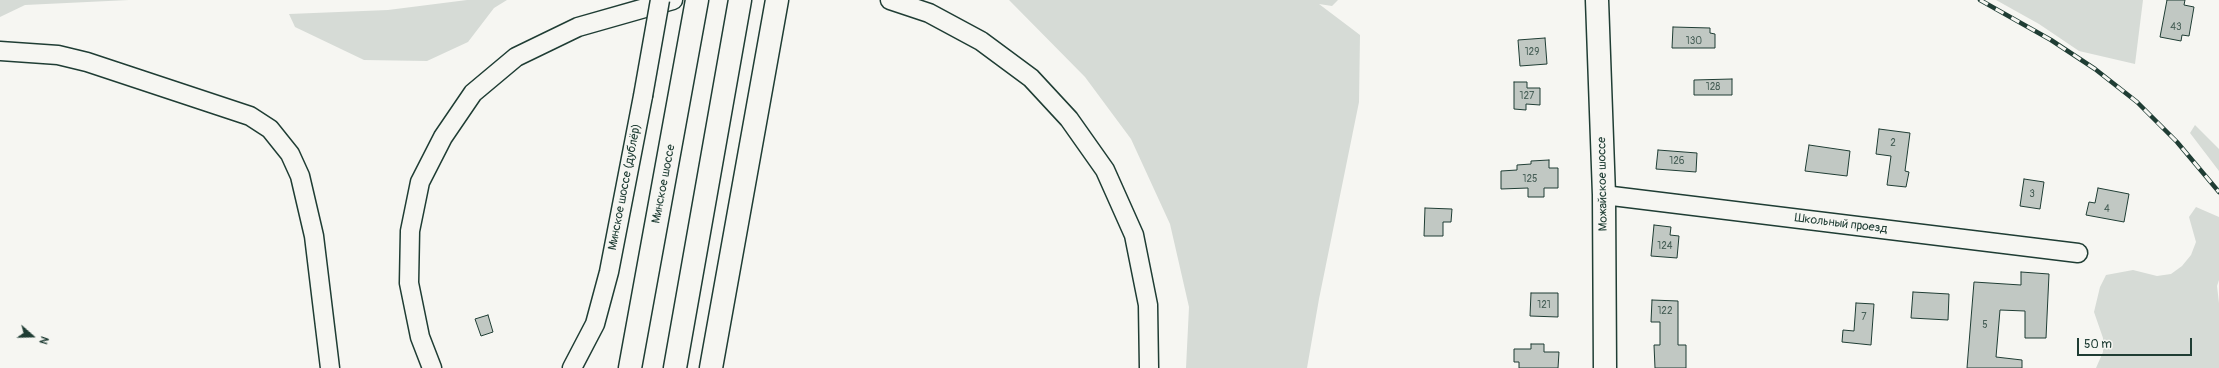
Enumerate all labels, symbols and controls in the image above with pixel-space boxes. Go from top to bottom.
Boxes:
house number: 43 [2170,21,2182,33]
house number: 130 [1686,35,1702,47]
house number: 129 [1525,46,1539,58]
house number: 128 [1706,81,1720,93]
house number: 127 [1520,90,1534,102]
street label: Минское шоссе (дублёр) [606,123,644,251]
street label: Можайское шоссе [1595,137,1611,231]
house number: 2 [1890,137,1896,149]
street label: Минское шоссе [649,143,679,225]
house number: 126 [1669,155,1685,167]
house number: 125 [1523,173,1537,185]
house number: 3 [2029,188,2035,200]
house number: 4 [2104,203,2110,215]
street label: Школьный проезд [1794,211,1888,237]
house number: 124 [1657,240,1673,252]
house number: 121 [1537,299,1551,311]
house number: 122 [1657,305,1673,317]
house number: 7 [1861,311,1867,323]
north arrow [12,316,52,356]
house number: 5 [1982,319,1988,331]
scale bar [2079,330,2194,356]
text: N [36,335,51,346]
text: 50 m [2084,337,2112,352]

